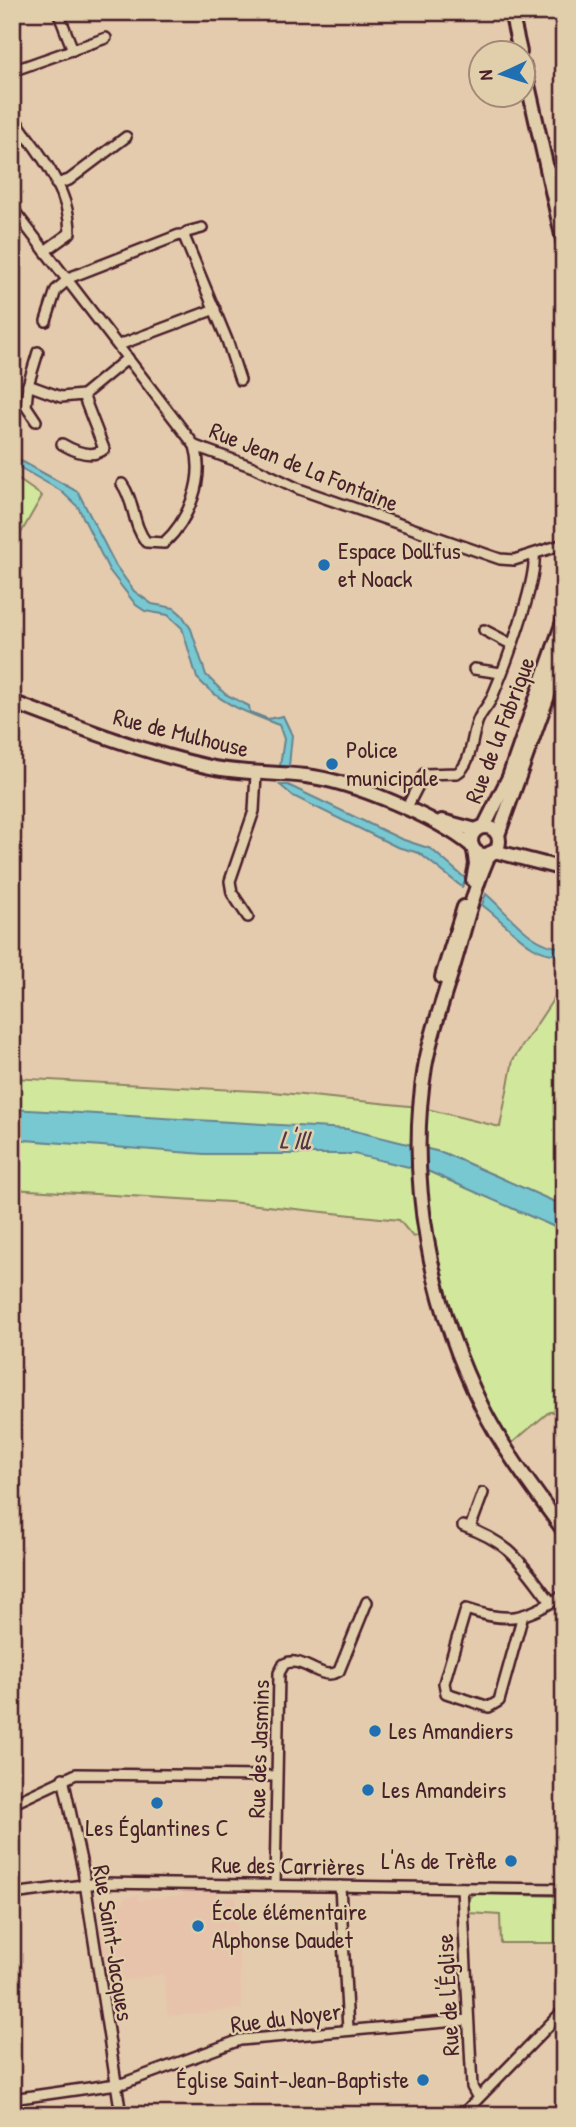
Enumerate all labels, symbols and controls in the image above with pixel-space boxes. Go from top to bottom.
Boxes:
north arrow [468,38,538,108]
text: N [472,69,498,81]
street label: Rue Jean de La Fontaine [205,414,404,519]
place label: Espace Dollfus et Noack [338,534,461,594]
marker: Espace Dollfus et Noack [316,557,332,573]
street label: Rue de la Fabrique [456,651,542,807]
street label: Rue de Mulhouse [110,700,253,764]
place label: Police municipale [346,733,439,793]
marker: Police municipale [324,756,340,772]
water label: L'Ill [278,1121,313,1158]
street label: Rue des Jasmins [240,1679,276,1819]
place label: Les Amandiers [389,1714,513,1746]
marker: Les Amandiers [367,1723,383,1739]
place label: Les Amandeirs [382,1773,506,1805]
marker: Les Amandeirs [360,1782,376,1798]
marker: Les Églantines C [149,1795,165,1811]
place label: Les Églantines C [85,1811,229,1843]
place label: L'As de Trèfle [381,1844,497,1876]
street label: Rue des Carrières [211,1848,365,1882]
marker: L'As de Trèfle [503,1853,519,1869]
street label: Rue Saint-Jacques [86,1863,142,2023]
place label: École élémentaire Alphonse Daudet [212,1895,368,1955]
marker: École élémentaire Alphonse Daudet [190,1918,206,1934]
street label: Rue de l'Église [428,1933,466,2057]
street label: Rue du Noyer [229,1994,343,2040]
place label: Église Saint-Jean-Baptiste [176,2063,409,2095]
marker: Église Saint-Jean-Baptiste [415,2072,431,2088]

